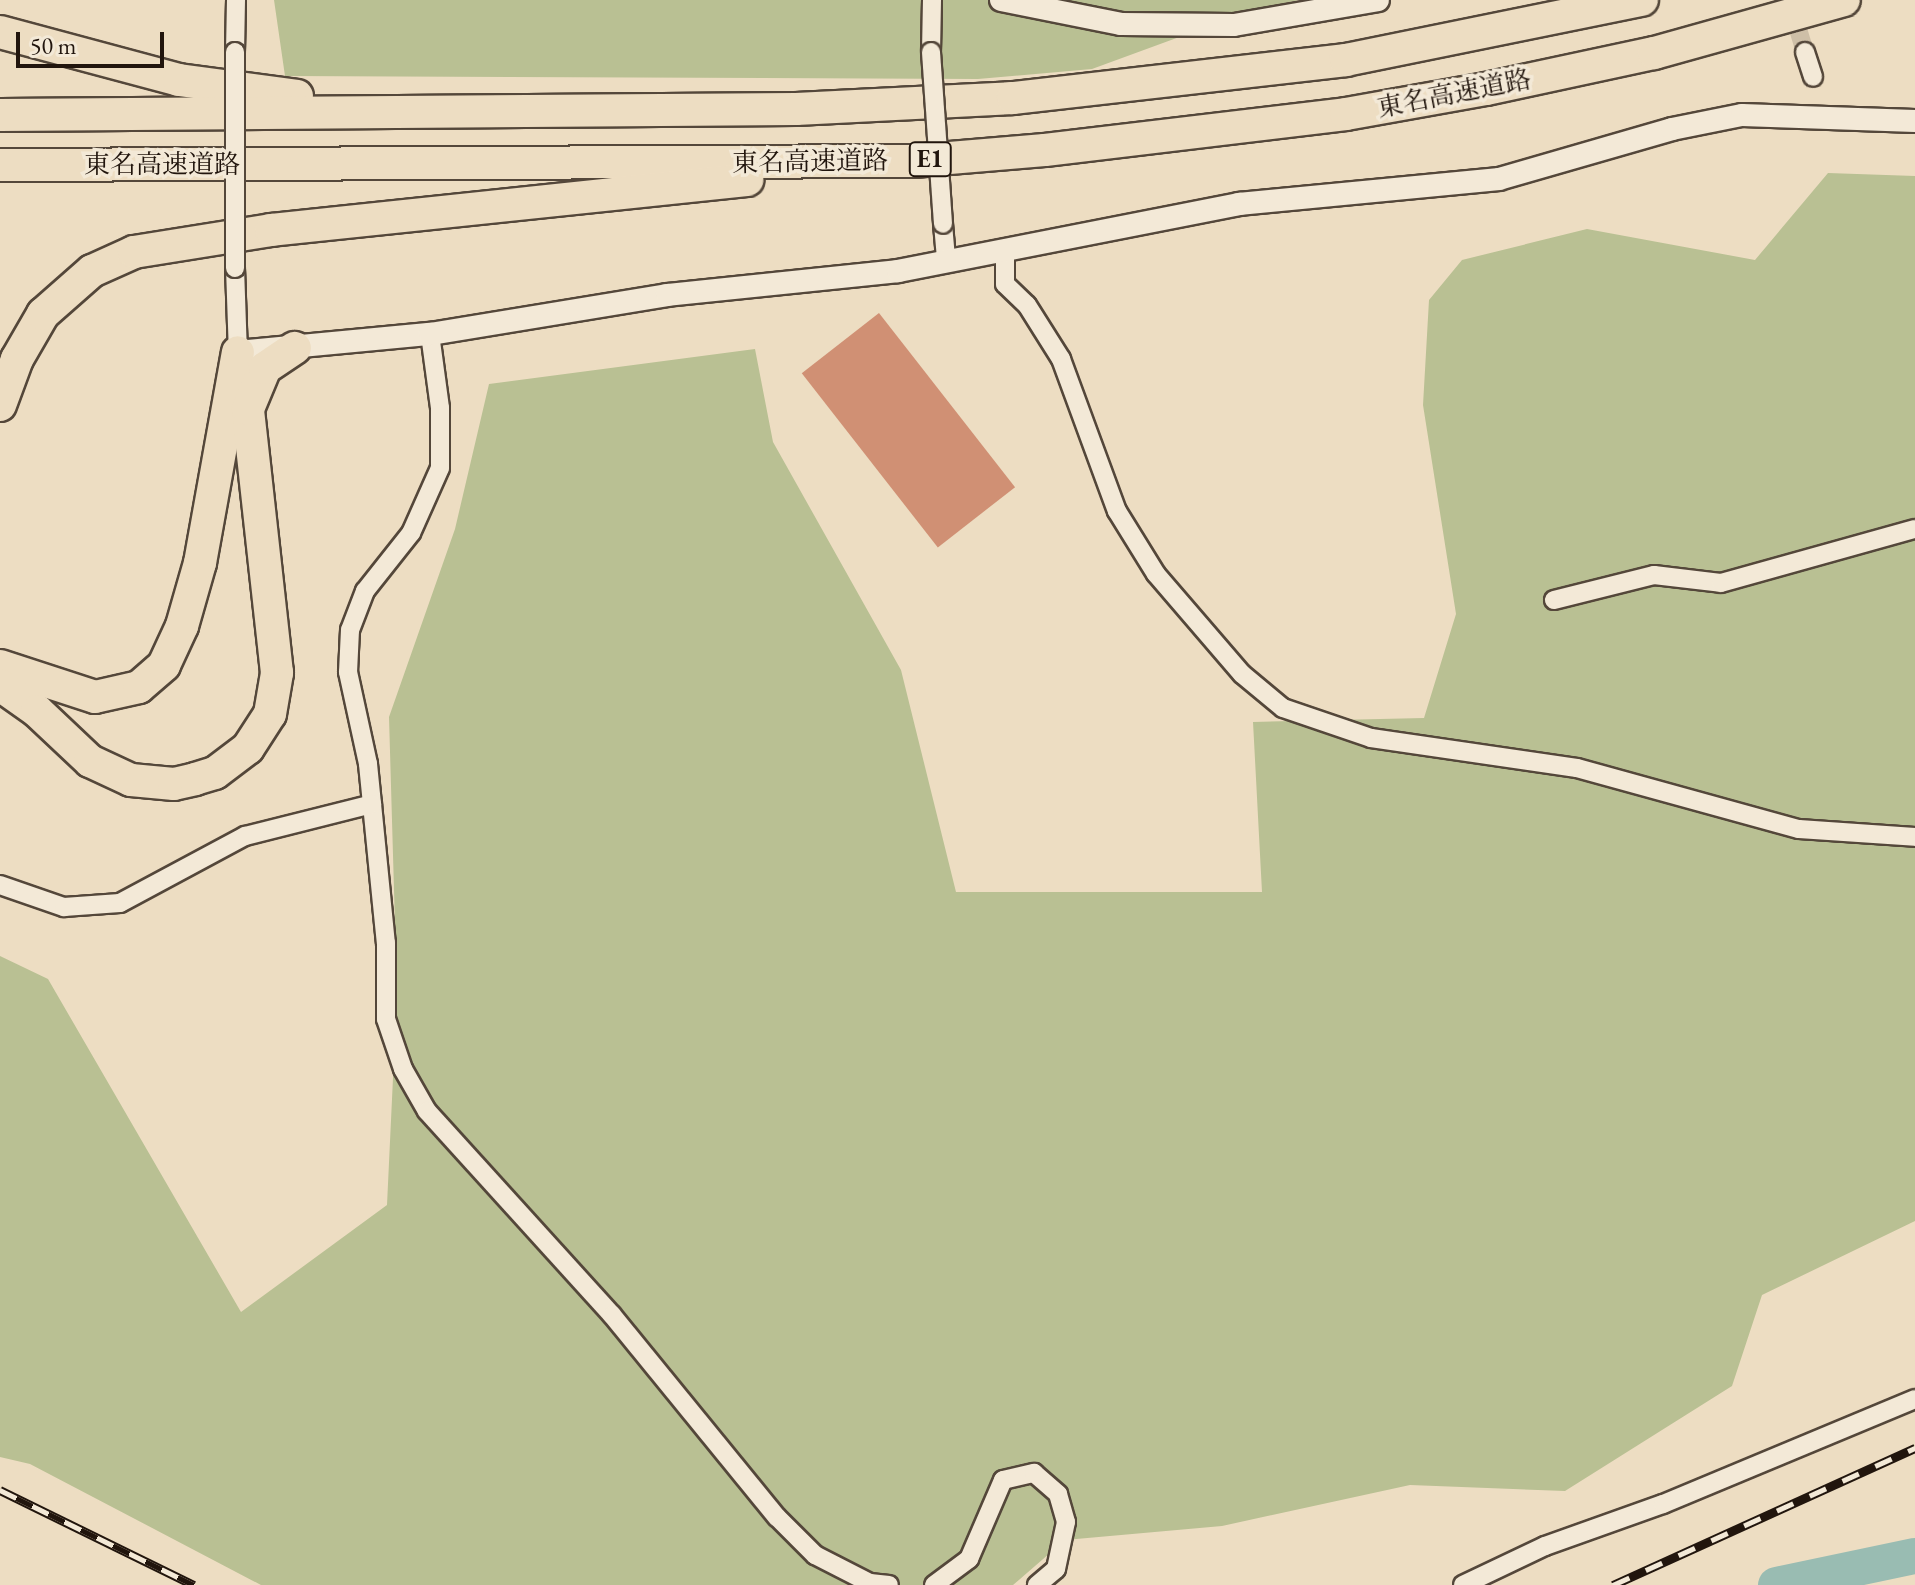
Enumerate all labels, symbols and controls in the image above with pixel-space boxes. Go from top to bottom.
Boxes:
scale bar [20,16,168,66]
text: 50 m [30,30,77,61]
street label: 東名高速道路 [1374,64,1534,124]
road number: E1 [908,139,952,179]
street label: 東名高速道路 [732,145,888,179]
street label: 東名高速道路 [84,149,240,181]

